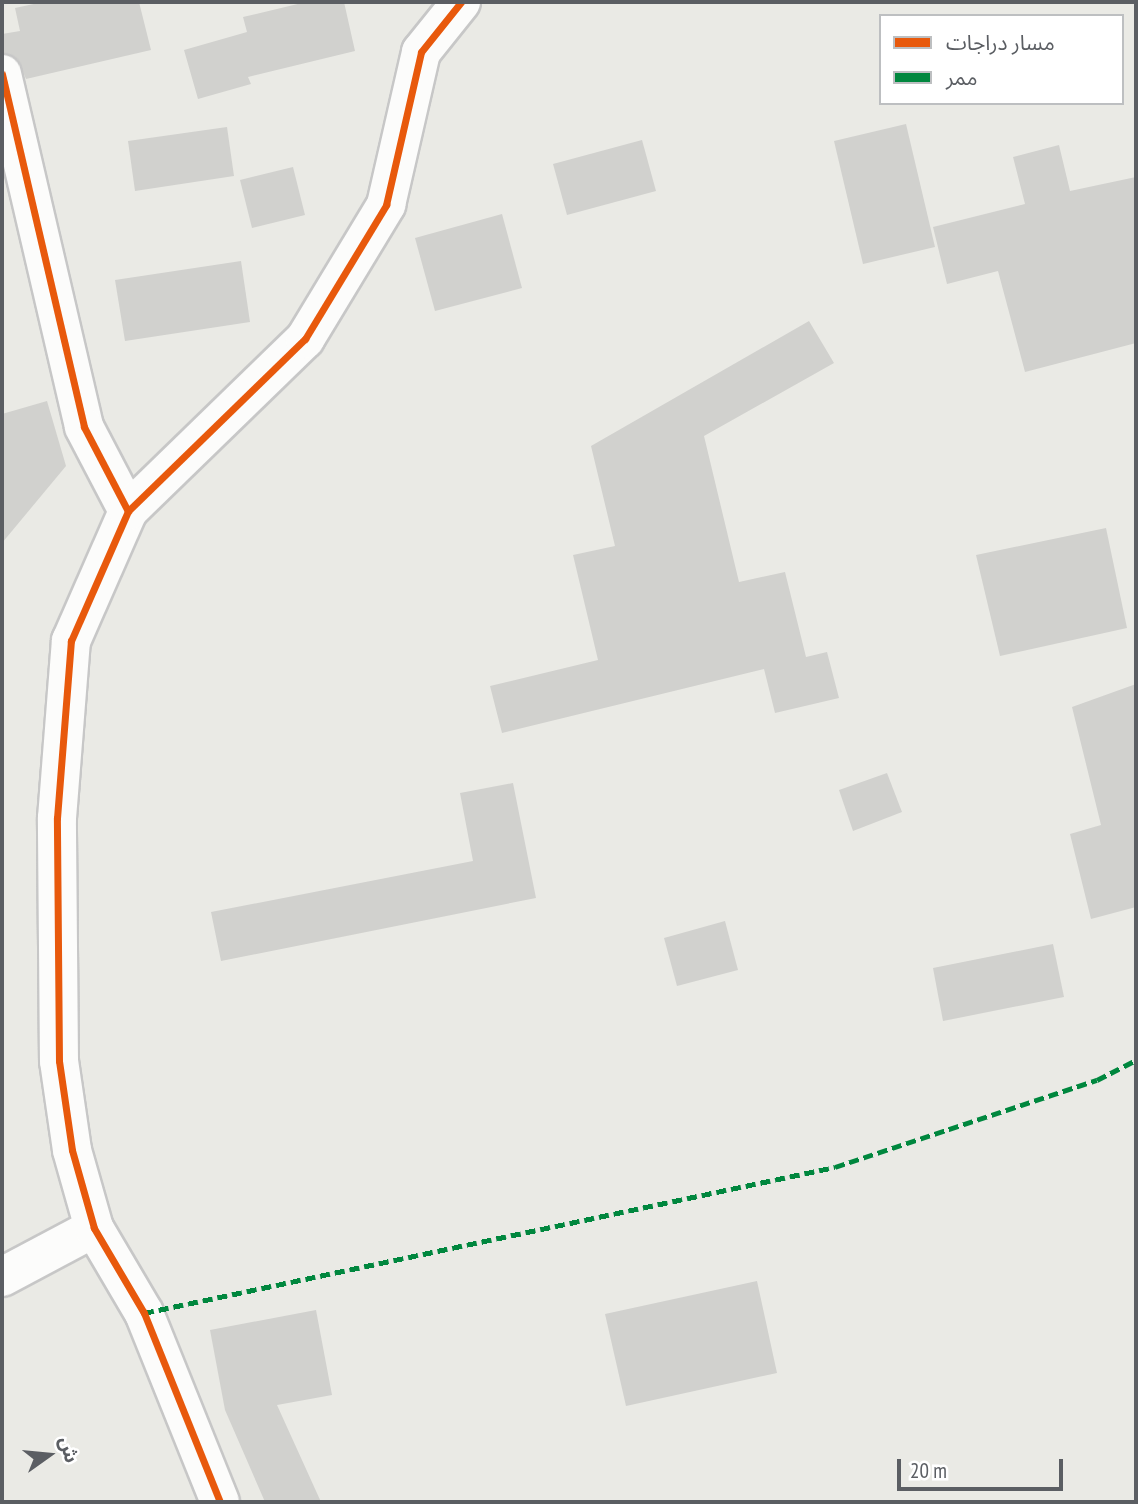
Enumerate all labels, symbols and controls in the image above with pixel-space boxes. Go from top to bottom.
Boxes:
legend [879,14,1124,105]
text: مسار دراجات [946,29,1055,56]
text: ممر [946,64,977,91]
north arrow [14,1420,84,1490]
text: ش [54,1434,84,1465]
scale bar [900,1444,1066,1488]
text: 20 m [910,1457,947,1484]

